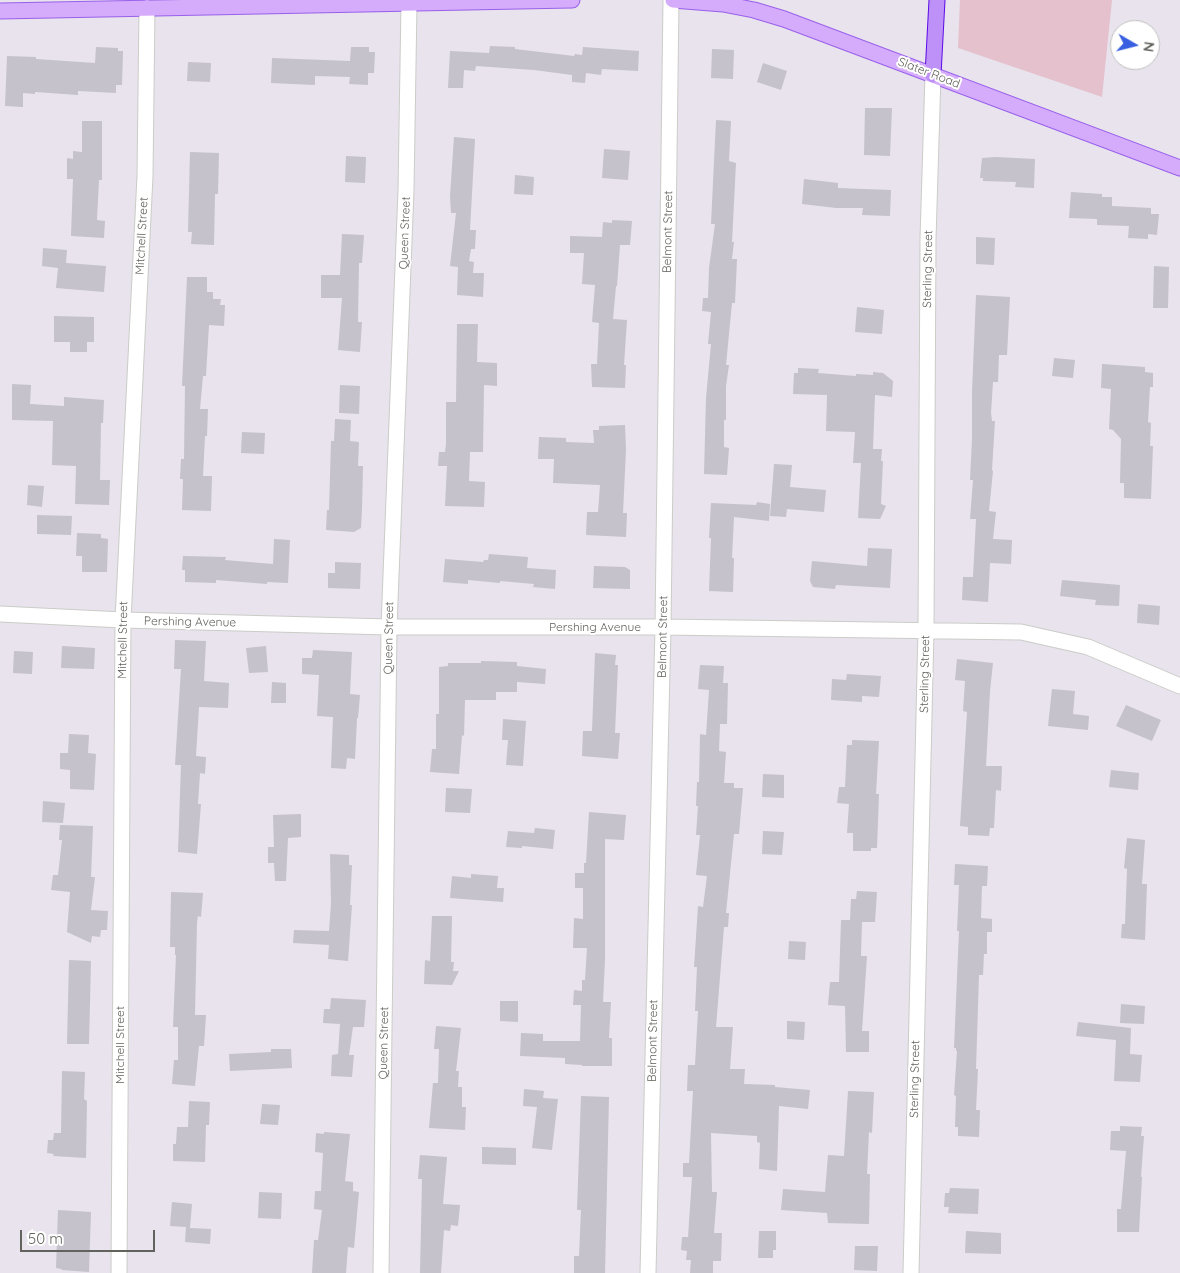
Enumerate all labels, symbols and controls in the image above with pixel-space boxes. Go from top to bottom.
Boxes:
north arrow [1110,20,1160,70]
text: N [1139,41,1158,53]
street label: Slater Road [896,55,962,91]
street label: Belmont Street [660,191,676,273]
street label: Queen Street [397,196,413,270]
street label: Mitchell Street [133,197,151,275]
street label: Sterling Street [920,230,936,308]
street label: Belmont Street [655,596,671,678]
street label: Mitchell Street [115,601,131,679]
street label: Queen Street [381,602,397,674]
street label: Pershing Avenue [144,614,236,630]
street label: Pershing Avenue [549,620,641,634]
street label: Sterling Street [917,635,933,713]
street label: Belmont Street [645,1000,661,1082]
street label: Mitchell Street [113,1006,127,1084]
street label: Queen Street [376,1007,392,1079]
street label: Sterling Street [907,1040,923,1118]
scale bar [22,1220,158,1252]
text: 50 m [28,1229,63,1248]

